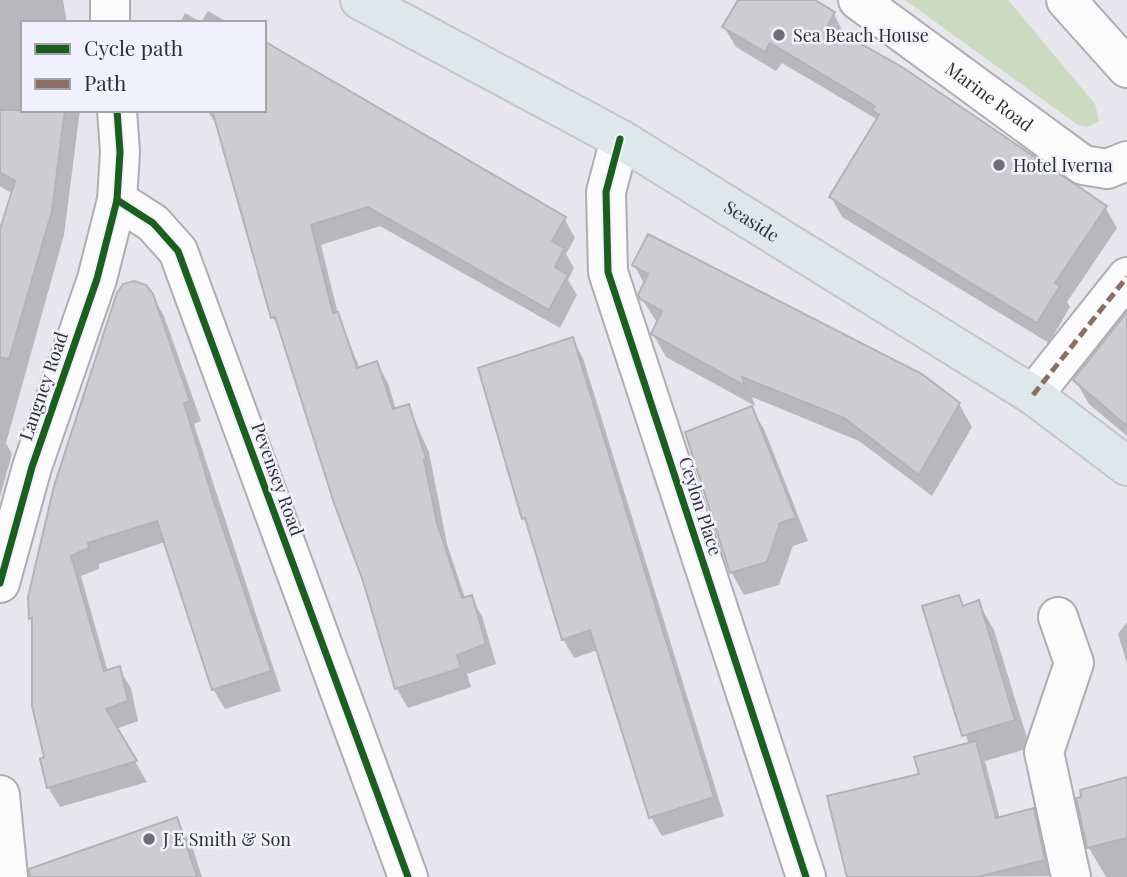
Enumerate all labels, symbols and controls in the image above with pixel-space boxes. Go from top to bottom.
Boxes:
legend [21,21,266,112]
place label: Sea Beach House [793,23,929,47]
marker: Sea Beach House [771,27,787,43]
text: Cycle path [84,33,184,61]
street label: Marine Road [941,56,1039,137]
text: Path [84,68,127,96]
place label: Hotel Iverna [1013,153,1113,177]
marker: Hotel Iverna [991,157,1007,173]
street label: Seaside [720,195,784,247]
street label: Langney Road [13,328,73,443]
street label: Pevensey Road [246,419,310,539]
street label: Ceylon Place [674,454,728,558]
place label: J E Smith & Son [162,827,291,851]
marker: J E Smith & Son [141,831,157,847]

